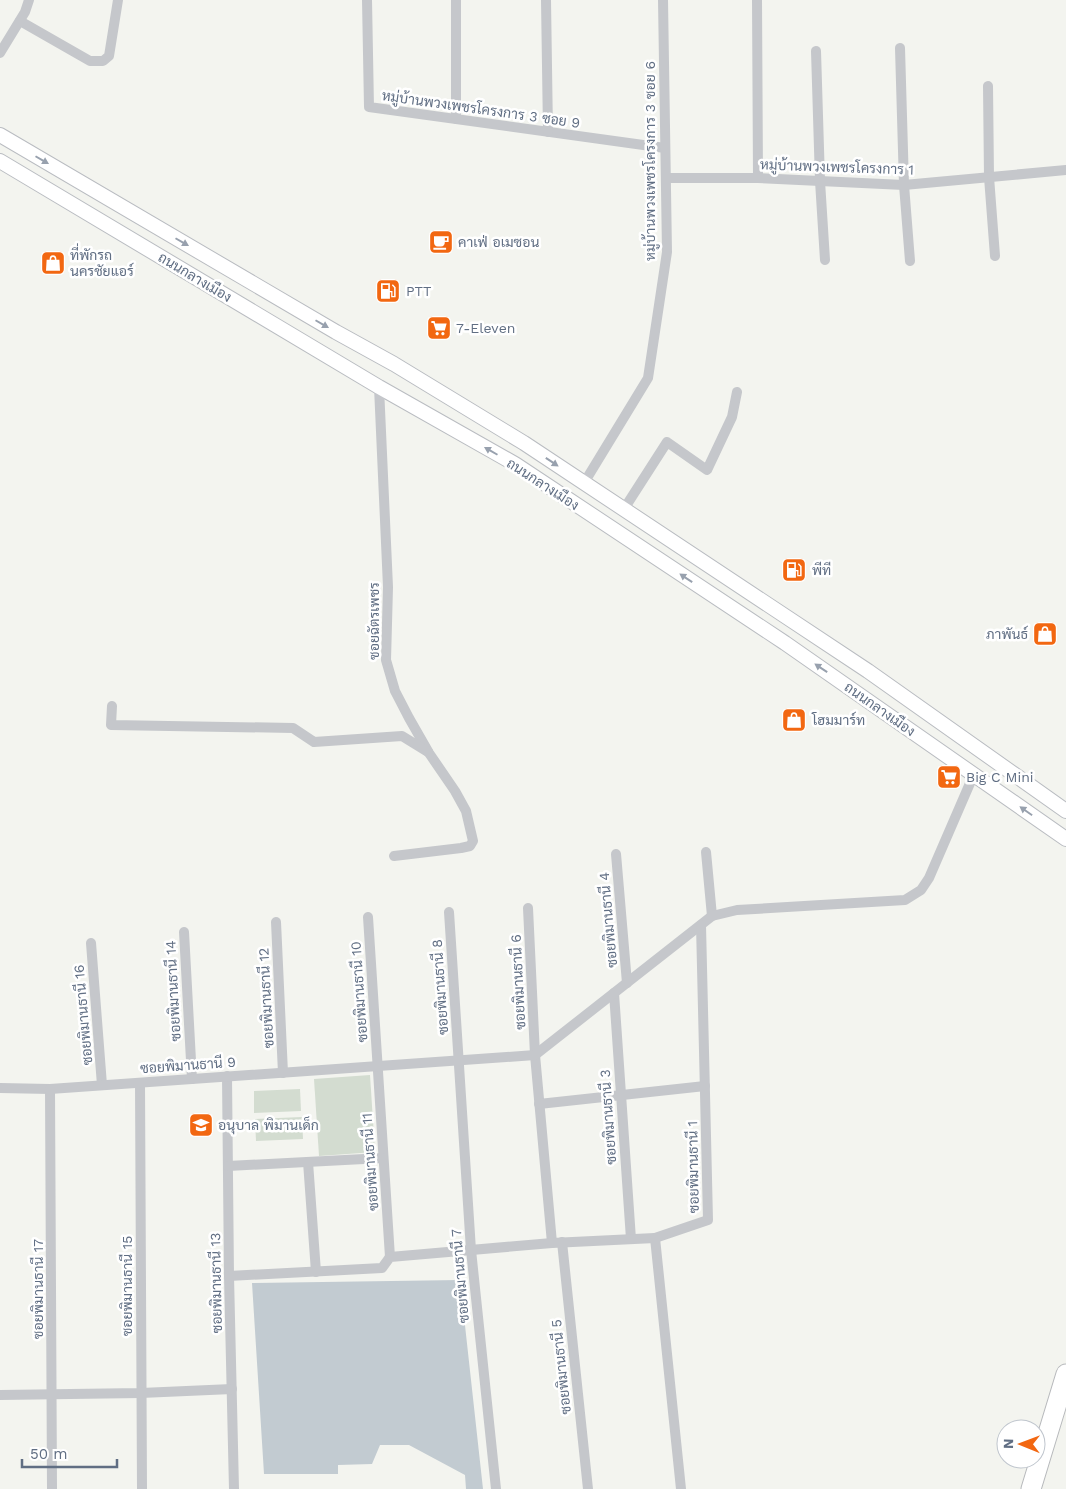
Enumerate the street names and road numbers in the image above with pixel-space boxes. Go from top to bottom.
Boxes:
street label: หมู่บ้านพวงเพชรโครงการ 3 ซอย 6 [641,61,660,261]
street label: หมู่บ้านพวงเพชรโครงการ 3 ซอย 9 [381,86,581,133]
street label: หมู่บ้านพวงเพชรโครงการ 1 [760,155,914,180]
street label: ถนนกลางเมือง [155,248,235,305]
street label: ถนนกลางเมือง [504,454,583,513]
street label: ซอยฉัตรเพชร [366,582,382,660]
street label: ถนนกลางเมือง [841,678,919,739]
street label: ซอยพิมานธานี 4 [595,872,620,969]
street label: ซอยพิมานธานี 6 [507,934,528,1030]
street label: ซอยพิมานธานี 8 [428,939,451,1035]
street label: ซอยพิมานธานี 14 [161,940,184,1042]
street label: ซอยพิมานธานี 10 [346,941,371,1043]
street label: ซอยพิมานธานี 12 [254,947,277,1049]
street label: ซอยพิมานธานี 16 [70,964,95,1066]
street label: ซอยพิมานธานี 9 [140,1053,236,1076]
street label: ซอยพิมานธานี 3 [596,1069,619,1165]
street label: ซอยพิมานธานี 11 [358,1113,381,1211]
street label: ซอยพิมานธานี 1 [683,1121,702,1213]
street label: ซอยพิมานธานี 7 [447,1228,472,1324]
street label: ซอยพิมานธานี 13 [206,1233,225,1333]
street label: ซอยพิมานธานี 15 [118,1236,135,1336]
street label: ซอยพิมานธานี 17 [29,1239,46,1339]
street label: ซอยพิมานธานี 5 [547,1319,574,1415]

